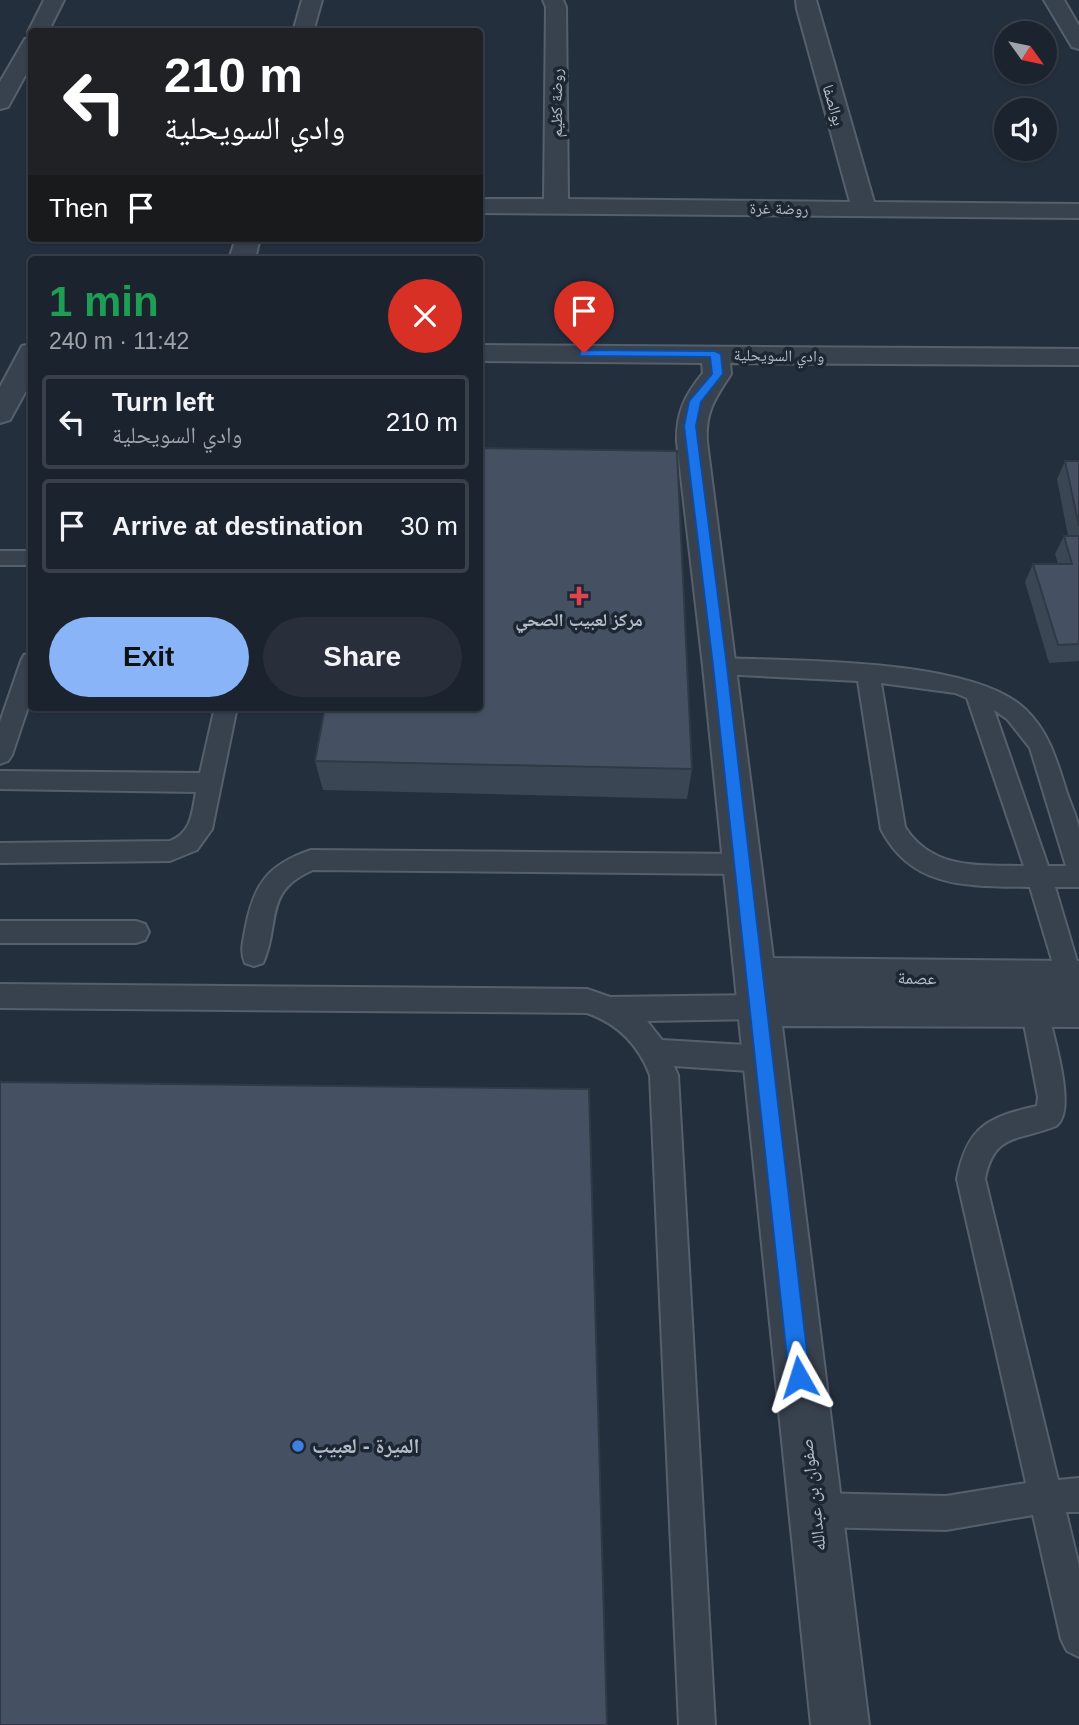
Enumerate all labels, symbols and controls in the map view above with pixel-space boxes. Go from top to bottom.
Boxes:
north arrow [994,21,1057,84]
map controls [994,21,1057,161]
text: 210 m [164,48,303,102]
icon: left [49,56,140,147]
street label: روضة كظيم [548,69,567,137]
street label: بوالصفا [819,83,847,128]
button: sound [994,98,1057,161]
text: وادي السويحلية [164,110,345,146]
icon: arrive [122,189,160,227]
text: Then [49,193,108,223]
street label: روضة غرة [749,199,809,219]
text: 1 min [49,278,159,325]
button: close [388,279,462,353]
pin [554,281,614,353]
icon: arrive [565,292,603,330]
text: 240 m · 11:42 [49,328,189,354]
street label: وادي السويحلية [733,346,824,369]
text: Turn left [112,387,214,417]
icon: left [53,403,91,441]
text: 210 m [386,407,458,437]
text: وادي السويحلية [112,422,242,448]
icon: arrive [53,507,91,545]
text: Arrive at destination [112,511,363,541]
text: 30 m [400,511,458,541]
marker: مركز لعبيب الصحي [569,586,589,606]
place label: مركز لعبيب الصحي [515,610,643,634]
button: Exit [49,617,249,697]
button: Share [263,617,462,697]
street label: عصمة [897,968,937,988]
position arrow [762,1340,836,1414]
place label: الميرة - لعبيب [312,1434,419,1458]
street label: صفوان بن عبدالله [796,1437,831,1552]
marker: الميرة - لعبيب [290,1438,306,1454]

